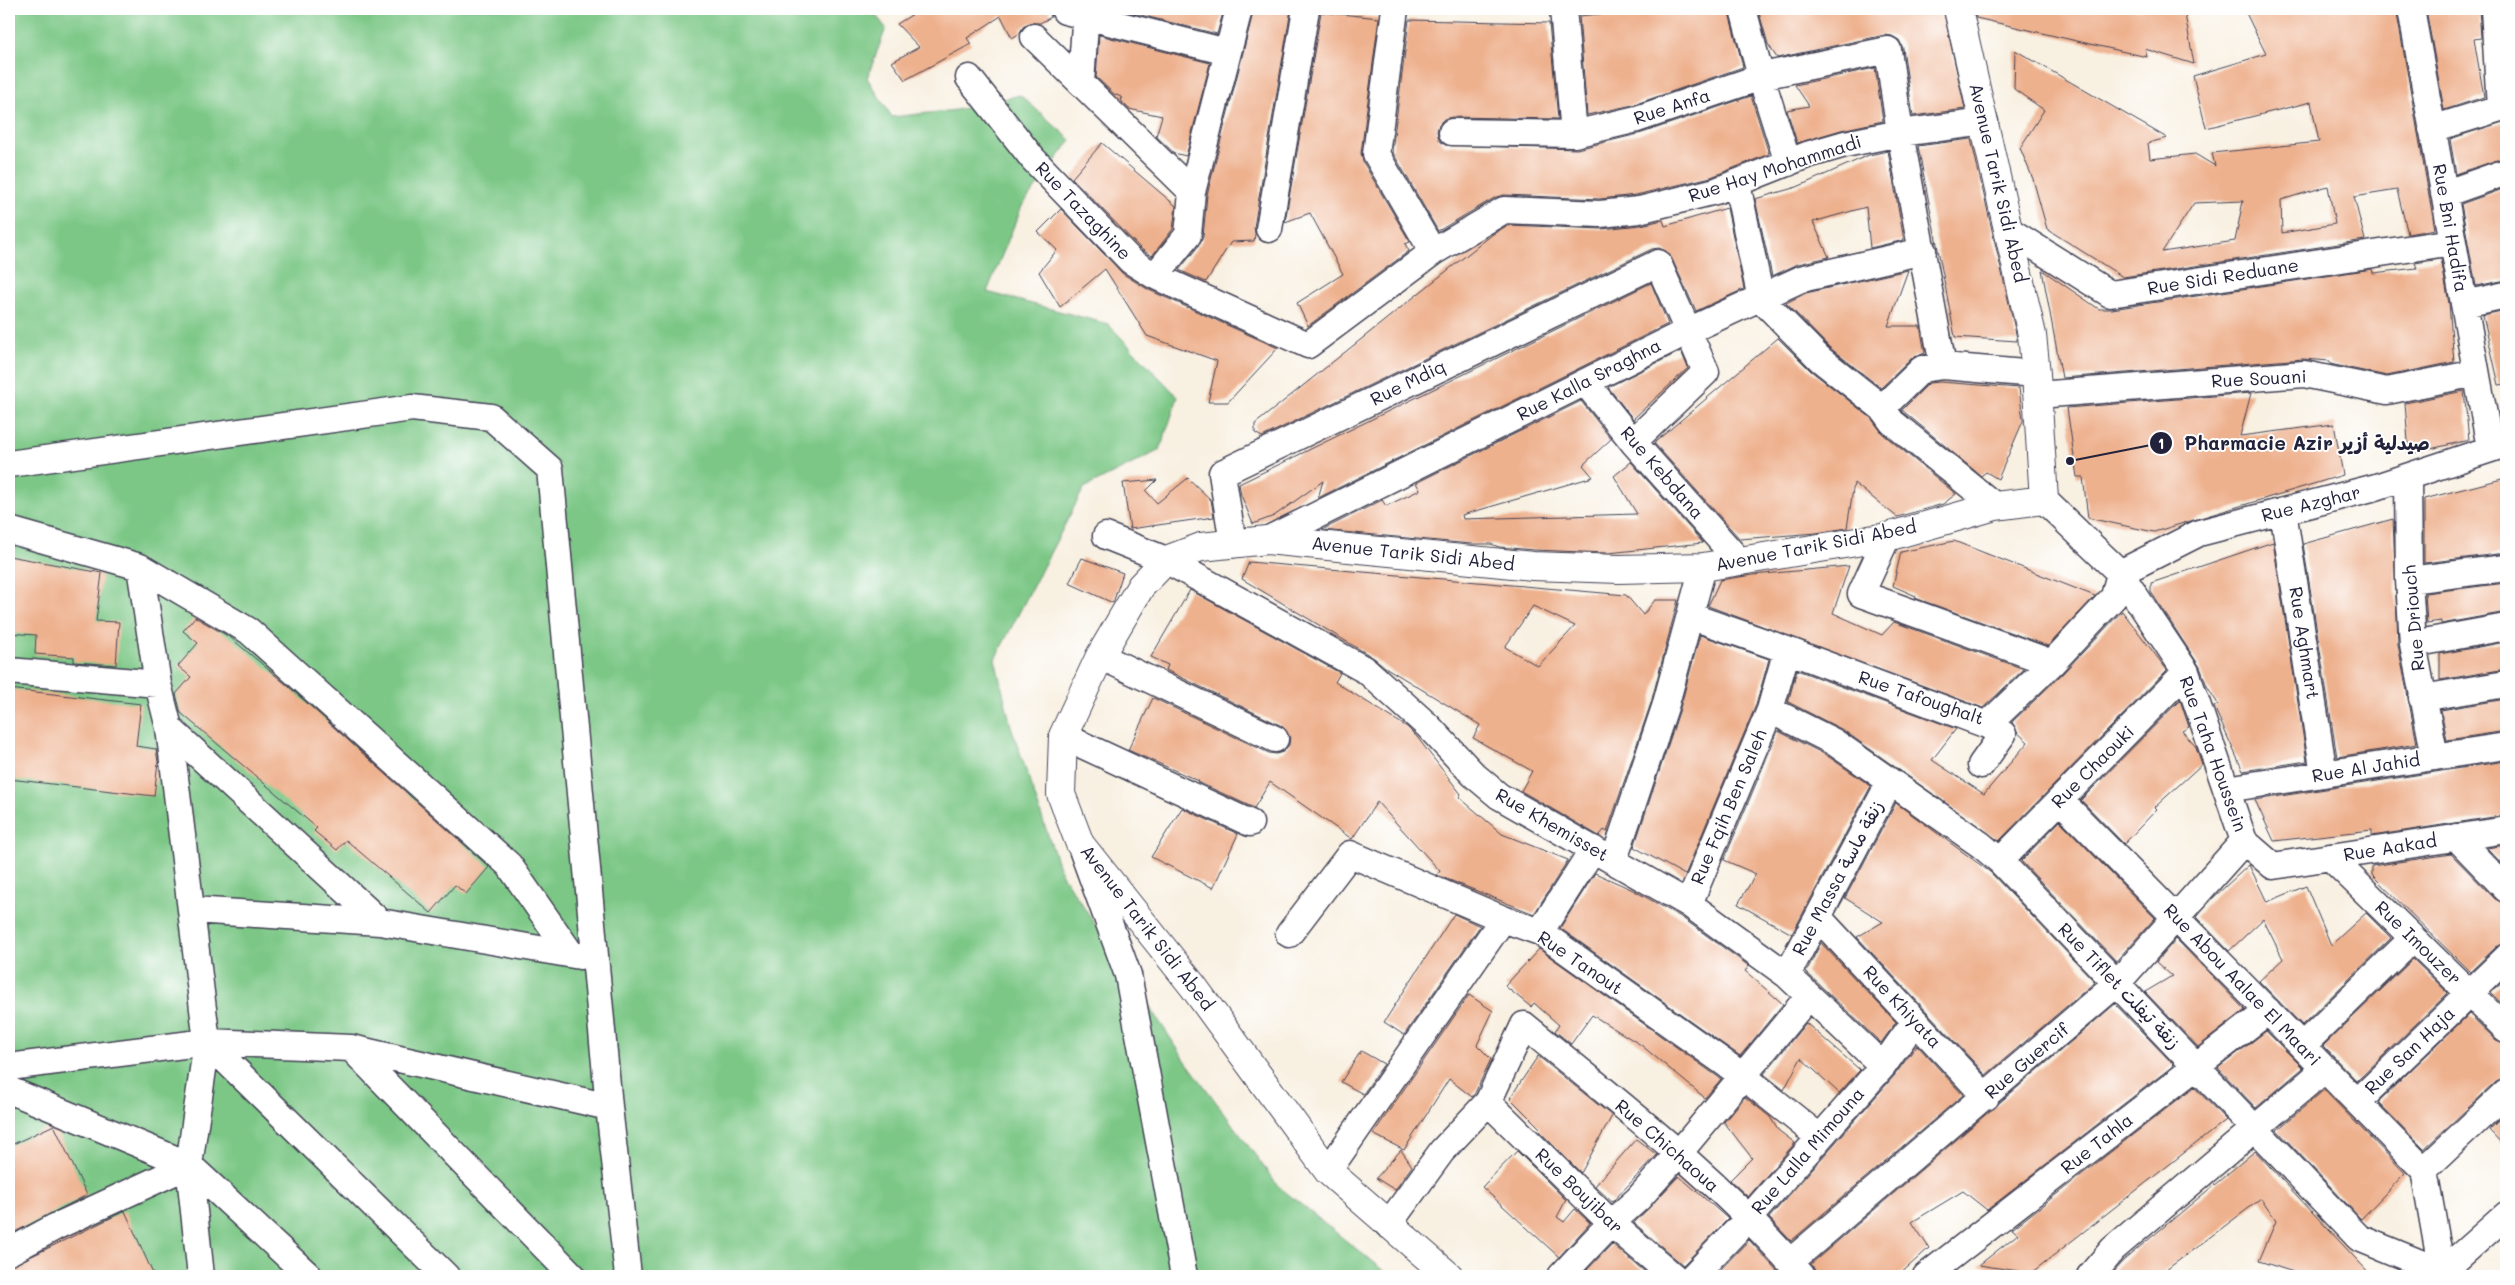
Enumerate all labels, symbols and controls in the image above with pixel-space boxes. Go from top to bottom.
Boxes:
street label: Avenue Tarik Sidi Abed [1964,81,2034,285]
street label: Rue Anfa [1630,82,1713,130]
street label: Rue Hay Mohammadi [1685,129,1864,207]
street label: Rue Tazaghine [1031,156,1137,265]
street label: Rue Bni Hadifa [2428,162,2474,294]
street label: Rue Sidi Reduane [2145,252,2300,300]
street label: Rue Kalla Sraghna [1512,332,1665,426]
street label: Rue Mdiq [1366,354,1449,411]
street label: Rue Souani [2211,364,2307,392]
street label: Rue Kebdana [1616,421,1710,524]
callout: Pharmacie Azir صيدلية أزير [2149,426,2439,460]
text: Pharmacie Azir صيدلية أزير [2184,430,2430,455]
text: 1 [2158,433,2164,453]
street label: Rue Azghar [2259,479,2363,527]
street label: Avenue Tarik Sidi Abed [1713,514,1918,576]
street label: Avenue Tarik Sidi Abed [1310,530,1516,576]
street label: Rue Driouch [2396,564,2430,672]
street label: Rue Aghmart [2284,585,2326,701]
street label: Rue Tafoughalt [1855,664,1987,730]
street label: Rue Taha Houssein [2175,672,2253,835]
street label: Rue Chaouki [2046,720,2139,813]
street label: Rue Fqih Ben Saleh [1684,725,1772,888]
street label: Rue Al Jahid [2310,747,2422,787]
street label: Rue Khemisset [1492,782,1613,866]
street label: Rue Massa زنقة ماسة [1786,796,1888,959]
street label: Rue Aakad [2341,828,2438,866]
street label: Avenue Tarik Sidi Abed [1076,840,1220,1015]
street label: Rue Imouzer [2370,895,2467,990]
street label: Rue Abou Aalae El Maari [2159,898,2327,1071]
street label: Rue Tiflet زنقة تيفلت [2053,917,2186,1054]
street label: Rue Tanout [1533,925,1628,1000]
street label: Rue Khiyata [1858,960,1947,1053]
street label: Rue San Haja [2359,1001,2460,1099]
street label: Rue Guercif [1979,1016,2074,1104]
street label: Rue Lalla Mimouna [1745,1082,1869,1219]
street label: Rue Chichaoua [1611,1093,1725,1197]
street label: Rue Tahla [2055,1107,2137,1179]
street label: Rue Boujibar [1531,1142,1629,1238]

